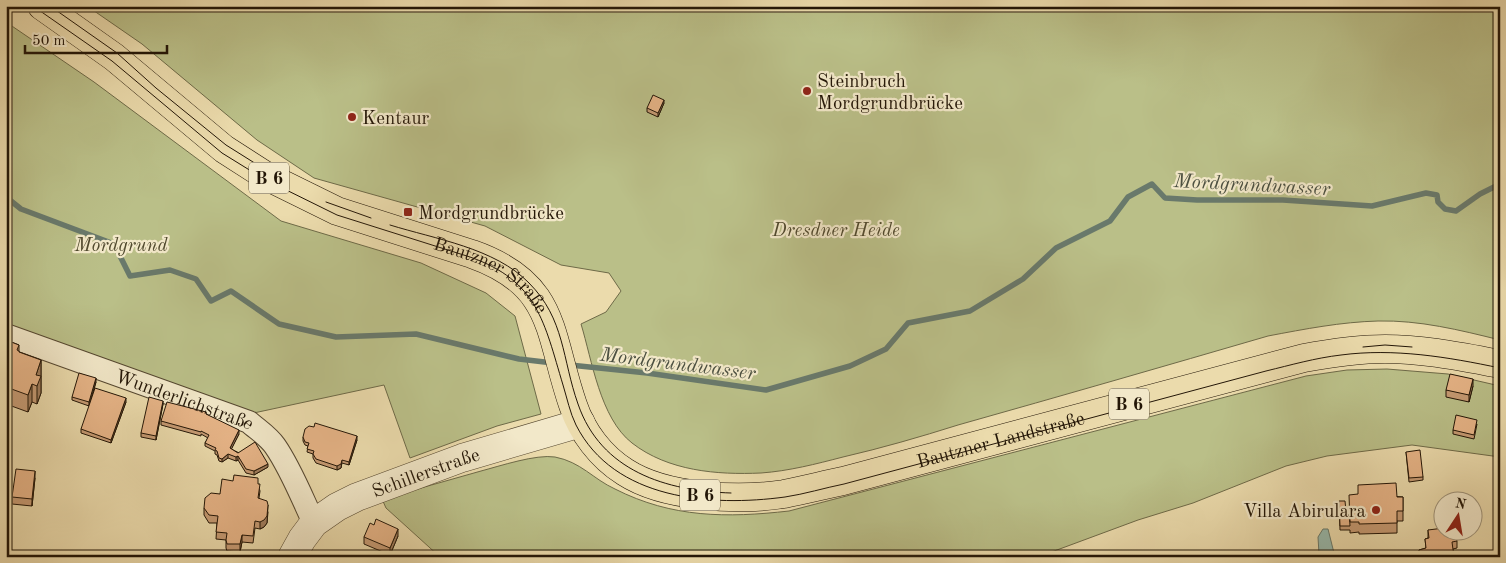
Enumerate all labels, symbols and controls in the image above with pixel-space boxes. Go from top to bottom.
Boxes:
scale bar [25,22,168,54]
text: 50 m [32,34,66,49]
place label: Steinbruch Mordgrundbrücke [817,73,963,114]
marker: Steinbruch Mordgrundbrücke [801,85,813,97]
place label: Kentaur [362,110,430,129]
marker: Kentaur [346,111,358,123]
road number: B 6 [249,162,289,194]
water label: Mordgrundwasser [1172,172,1331,200]
place label: Mordgrundbrücke [418,205,564,224]
marker: Mordgrundbrücke [402,206,414,218]
park label: Dresdner Heide [771,222,900,241]
street label: Bautzner Straße [431,235,550,317]
park label: Mordgrund [73,237,168,256]
water label: Mordgrundwasser [598,345,757,385]
street label: Wunderlichstraße [112,368,257,434]
road number: B 6 [1109,388,1149,419]
street label: Bautzner Landstraße [915,410,1087,473]
street label: Schillerstraße [370,446,482,503]
road number: B 6 [680,480,720,510]
north arrow [1434,490,1484,540]
text: N [1454,496,1467,512]
place label: Villa Abirulara [1243,503,1367,522]
marker: Villa Abirulara [1370,504,1382,516]

